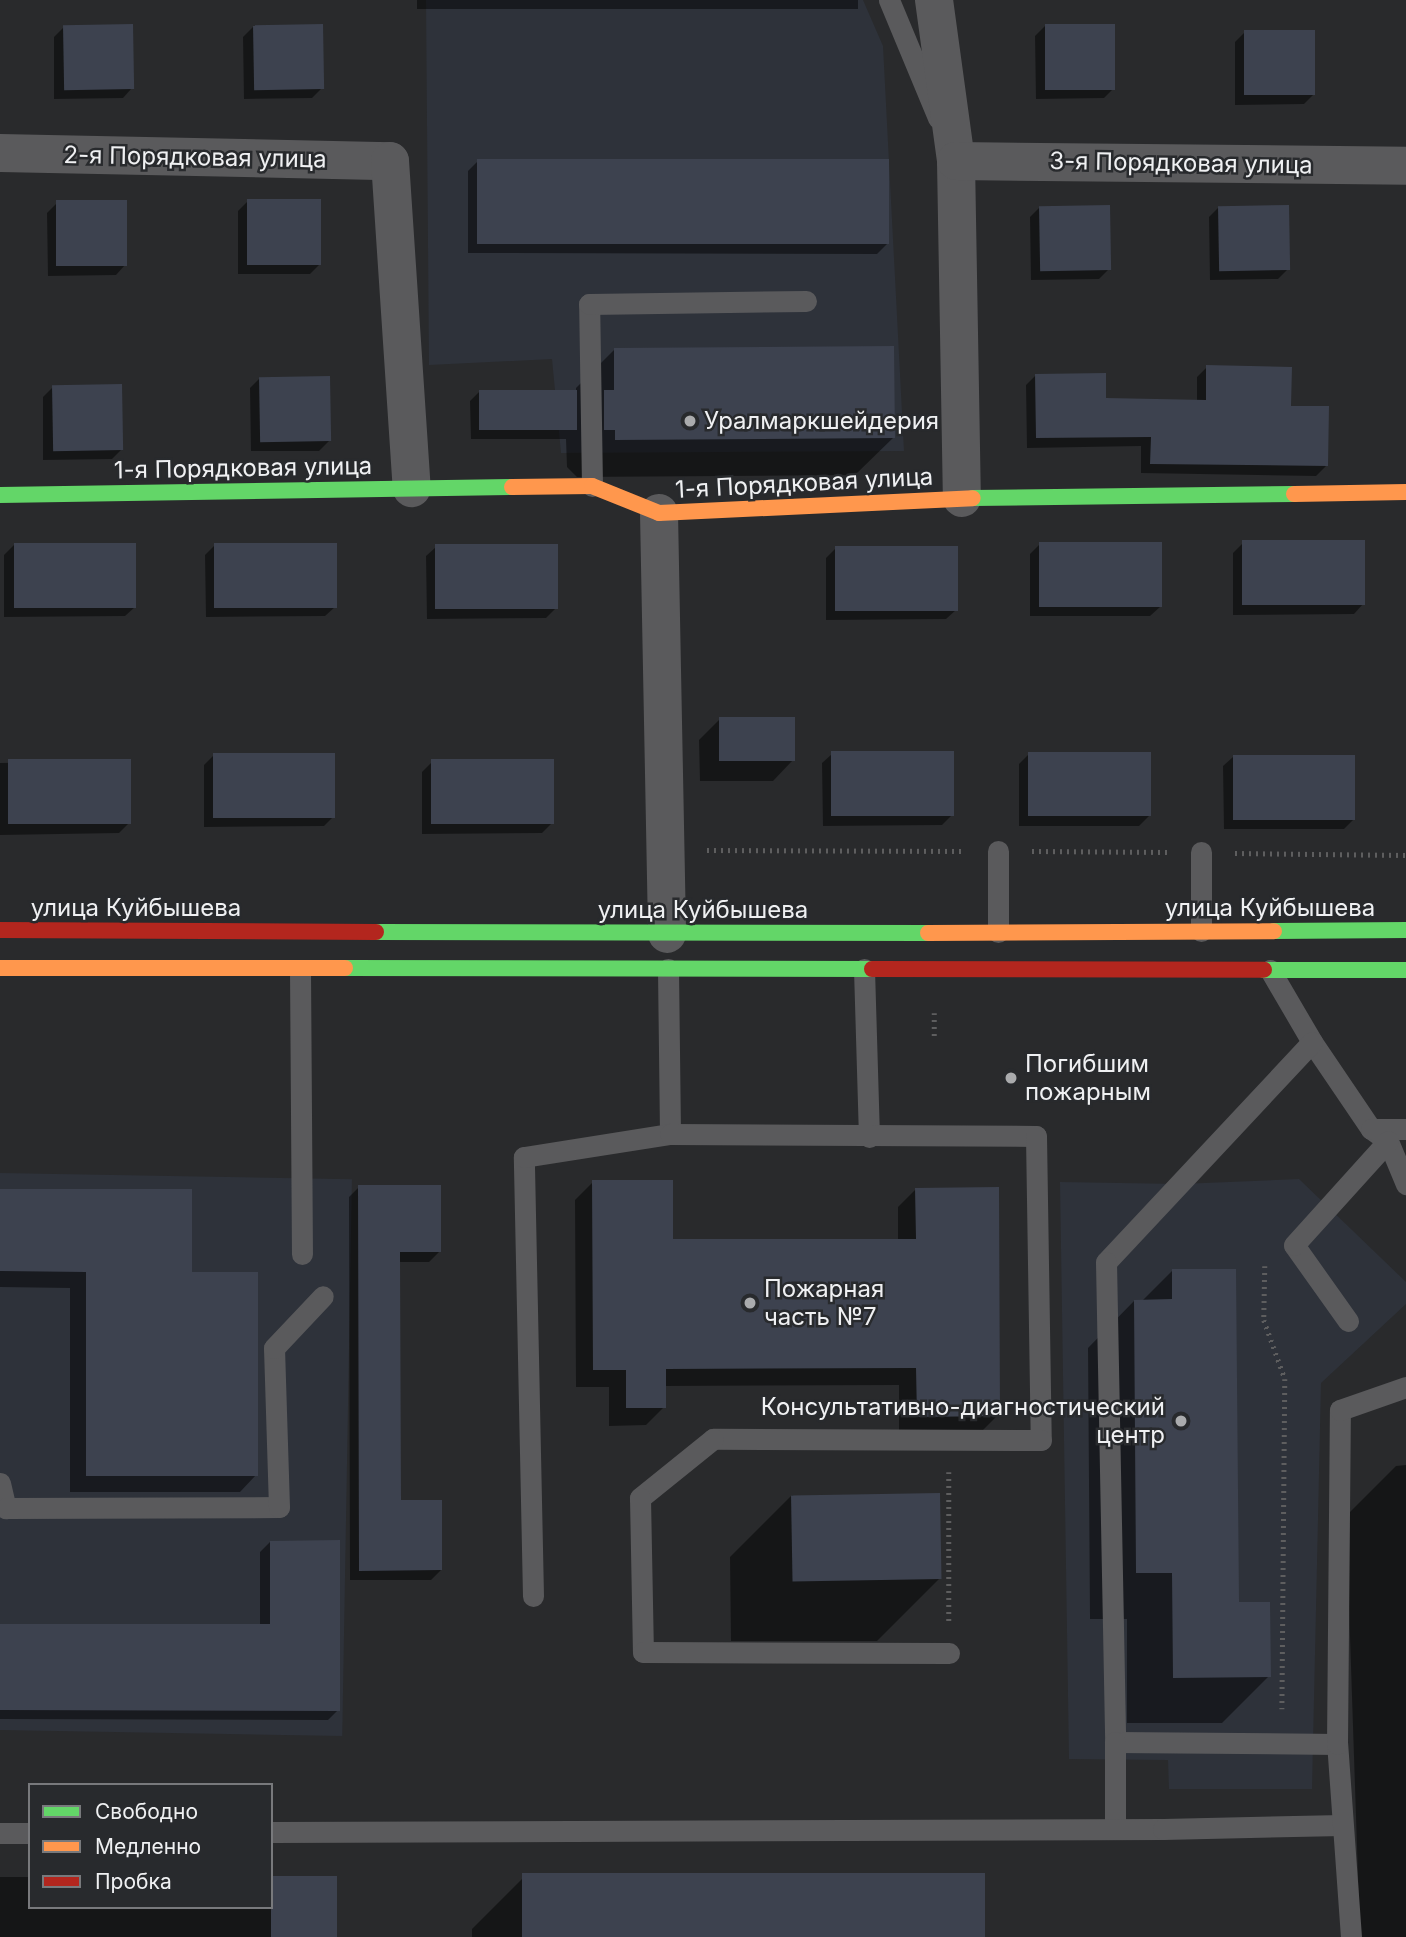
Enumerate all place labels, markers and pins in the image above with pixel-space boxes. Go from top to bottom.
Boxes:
place label: Уралмаркшейдерия [704,407,939,435]
marker: Уралмаркшейдерия [682,413,698,429]
place label: Погибшим пожарным [1025,1050,1151,1106]
marker: Погибшим пожарным [1003,1070,1019,1086]
place label: Пожарная часть №7 [764,1275,884,1331]
marker: Пожарная часть №7 [742,1295,758,1311]
place label: Консультативно-диагностический центр [761,1393,1165,1449]
marker: Консультативно-диагностический центр [1171,1411,1191,1431]

